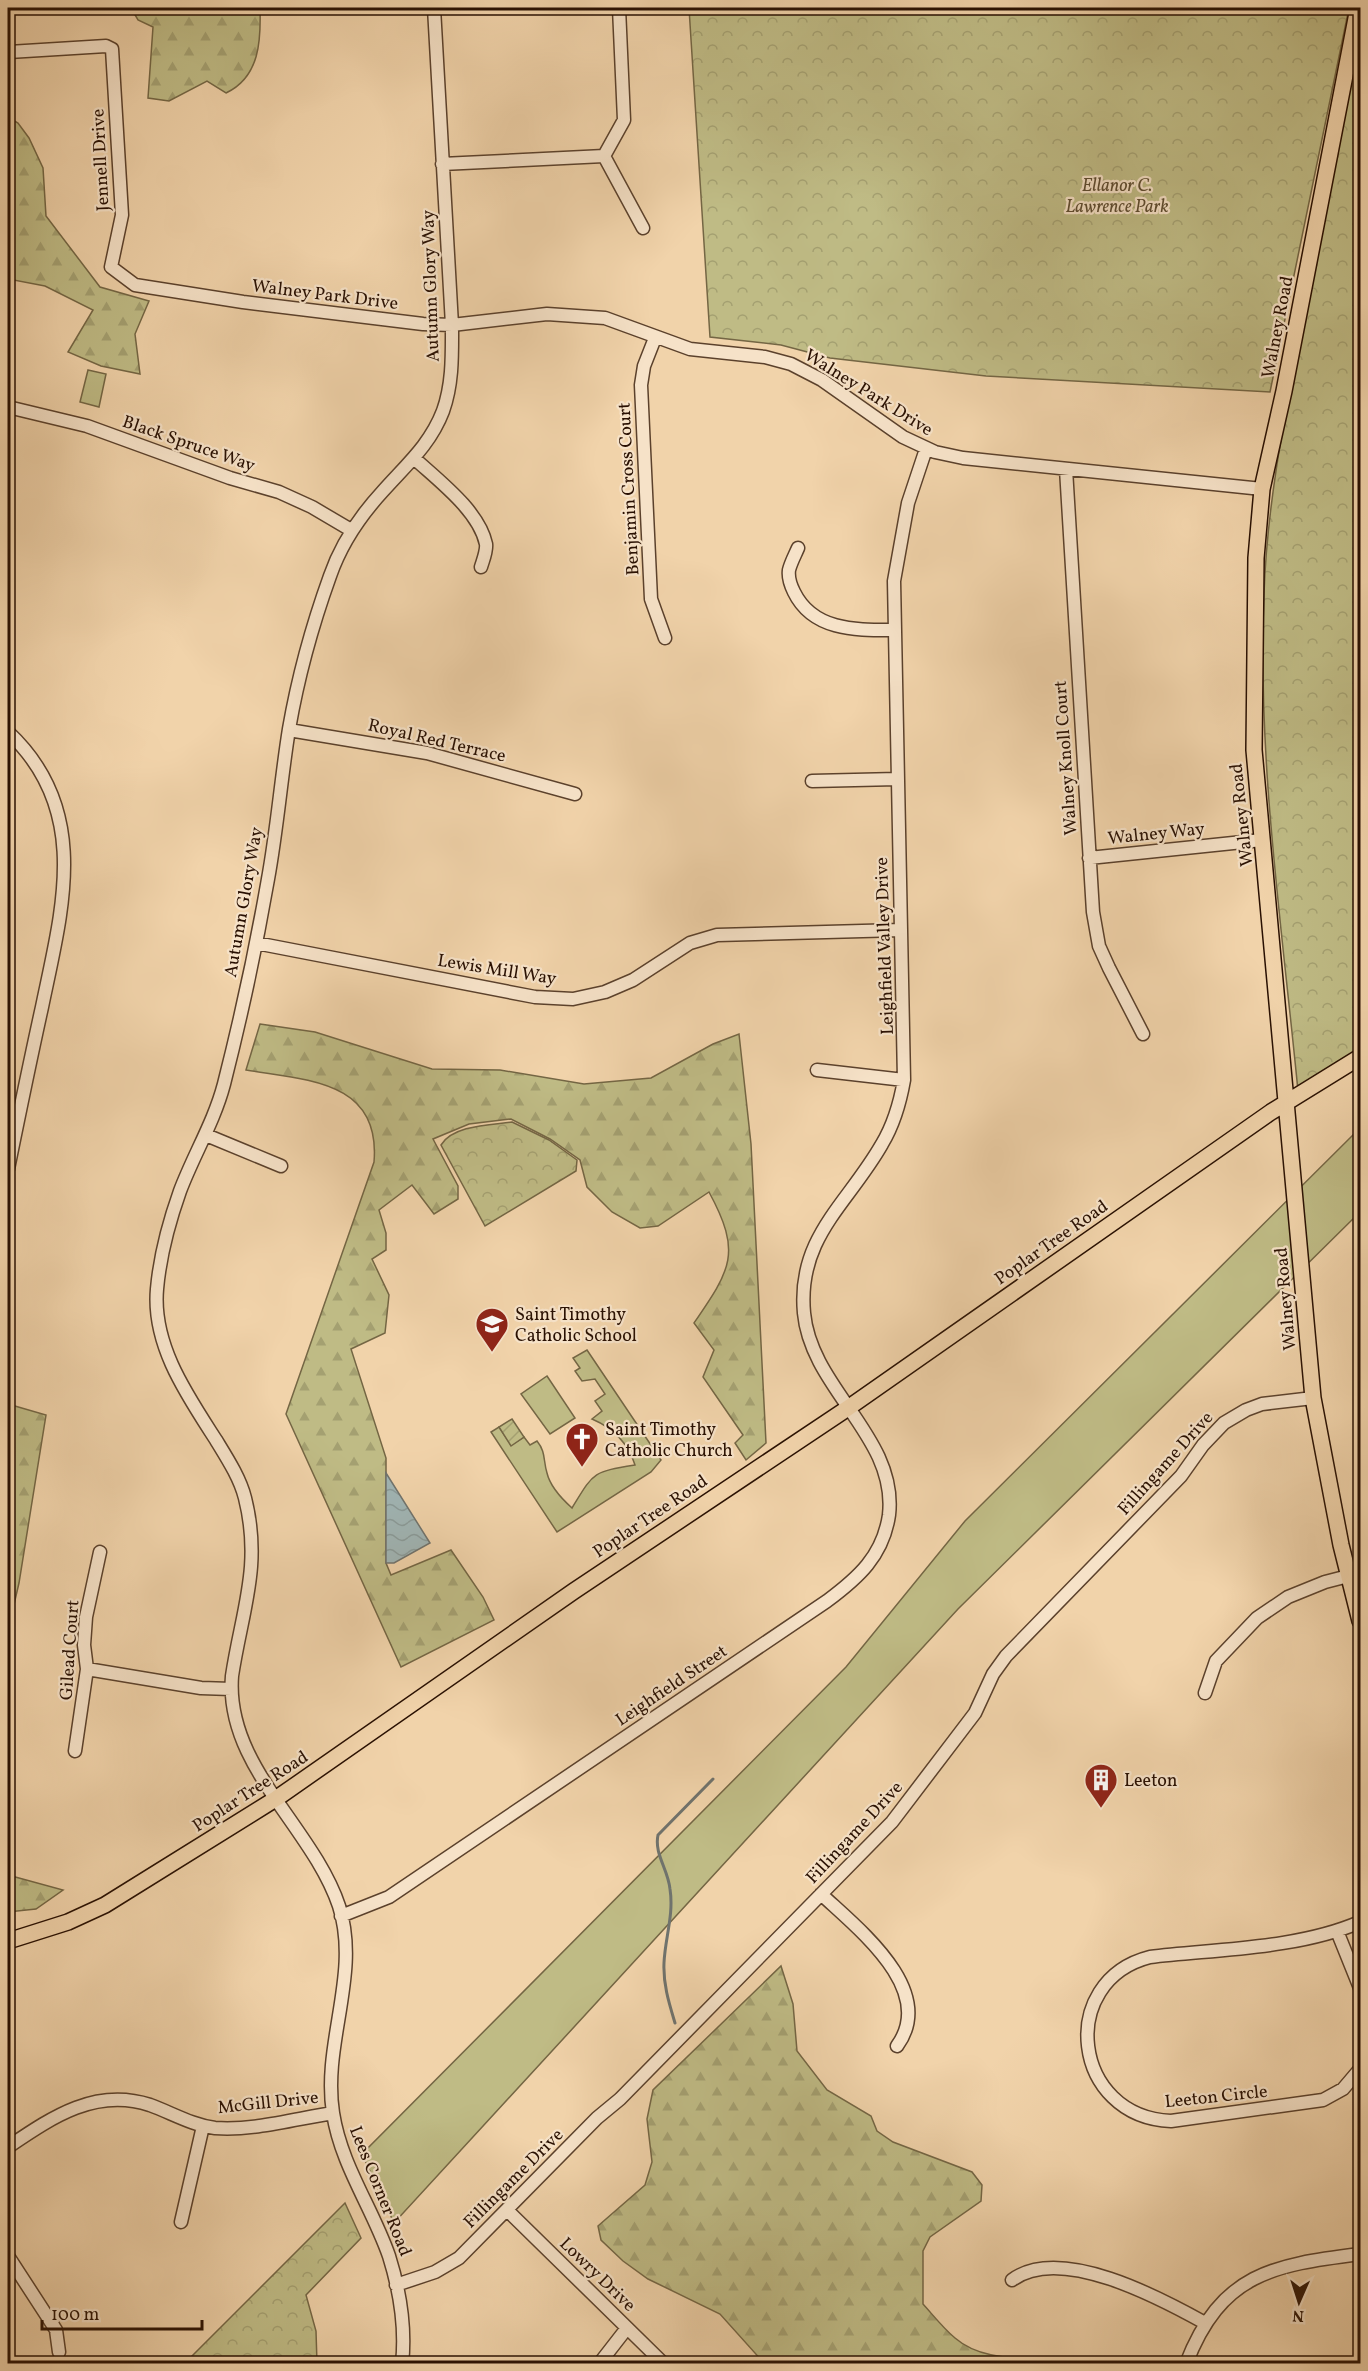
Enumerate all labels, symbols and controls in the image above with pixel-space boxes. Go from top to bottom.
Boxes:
street label: Jennell Drive [86,108,117,212]
park label: Ellanor C. Lawrence Park [1065,174,1169,220]
street label: Autumn Glory Way [416,209,447,362]
street label: Walney Park Drive [250,274,399,317]
street label: Walney Road [1256,274,1301,381]
street label: Walney Park Drive [799,344,937,443]
street label: Benjamin Cross Court [612,402,647,576]
street label: Black Spruce Way [119,410,259,479]
street label: Walney Knoll Court [1049,680,1084,836]
street label: Royal Red Terrace [365,713,508,770]
street label: Walney Road [1225,762,1260,868]
street label: Walney Way [1106,817,1206,852]
street label: Autumn Glory Way [219,825,270,979]
street label: Leighfield Valley Drive [870,857,901,1035]
street label: Lewis Mill Way [436,949,558,992]
street label: Poplar Tree Road [990,1195,1114,1292]
street label: Walney Road [1270,1246,1303,1352]
place label: Saint Timothy Catholic School [515,1303,637,1349]
school or university icon: Saint Timothy Catholic School [474,1306,510,1353]
street label: Fillingame Drive [1113,1407,1220,1521]
place label: Saint Timothy Catholic Church [605,1418,733,1464]
church icon: Saint Timothy Catholic Church [564,1421,600,1468]
street label: Poplar Tree Road [589,1470,713,1565]
street label: Gilead Court [55,1599,86,1701]
street label: Leighfield Street [611,1640,733,1733]
street label: Poplar Tree Road [188,1745,314,1839]
building icon: Leeton [1083,1762,1119,1809]
place label: Leeton [1124,1769,1178,1794]
street label: Fillingame Drive [801,1776,909,1890]
street label: Leeton Circle [1163,2080,1269,2115]
street label: McGill Drive [216,2086,320,2121]
street label: Lees Corner Road [342,2123,417,2260]
street label: Fillingame Drive [459,2124,570,2235]
street label: Lowry Drive [553,2232,641,2318]
north arrow [1269,2272,1329,2332]
scale bar [42,2293,202,2331]
text: 100 m [51,2303,100,2328]
text: N [1292,2304,1305,2326]

